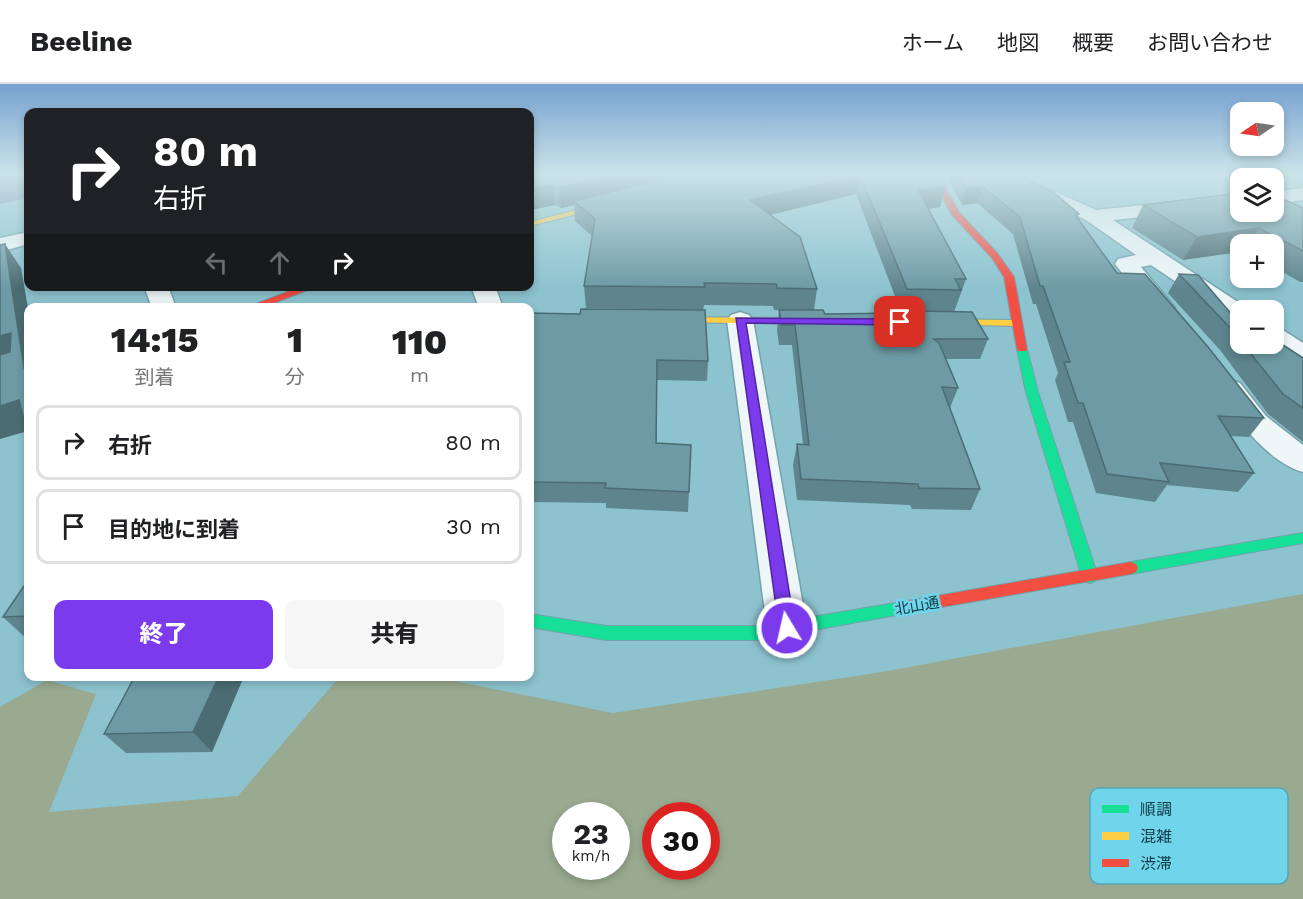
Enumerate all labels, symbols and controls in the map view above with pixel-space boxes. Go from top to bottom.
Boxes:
text: Beeline [30,25,132,58]
text: ホーム [902,30,964,55]
text: 地図 [997,30,1039,55]
text: 概要 [1072,30,1114,55]
text: お問い合わせ [1147,30,1273,55]
north arrow [1230,102,1284,156]
map controls [1230,102,1284,354]
text: 80 m [153,127,258,176]
icon: right [54,132,132,210]
button: layers [1230,168,1284,222]
text: 右折 [153,183,207,215]
button: + [1230,234,1284,288]
icon: left [200,246,233,279]
icon: ahead [263,246,296,279]
icon: right [326,246,359,279]
pin [874,296,925,347]
button: − [1230,300,1284,354]
icon: arrive [883,305,916,338]
text: 14:15 [111,319,198,361]
text: 1 [287,319,303,361]
text: 110 [392,321,447,363]
text: m [410,363,429,387]
text: 到着 [135,365,175,389]
text: 分 [285,365,305,389]
icon: right [57,426,90,459]
text: 80 m [445,430,501,455]
text: 右折 [108,433,152,458]
icon: arrive [57,510,90,543]
text: 30 m [446,514,501,539]
text: 目的地に到着 [108,517,240,542]
street label: 北山通 [893,593,941,619]
position arrow [755,596,819,660]
button: 終了 [54,600,273,669]
button: 共有 [285,600,504,669]
legend [1090,788,1288,884]
text: 順調 [1140,800,1172,819]
speed limit sign: 30 [642,802,720,880]
text: 23 [573,816,609,851]
text: 混雑 [1140,827,1172,846]
text: km/h [572,847,610,865]
text: 渋滞 [1140,854,1172,873]

